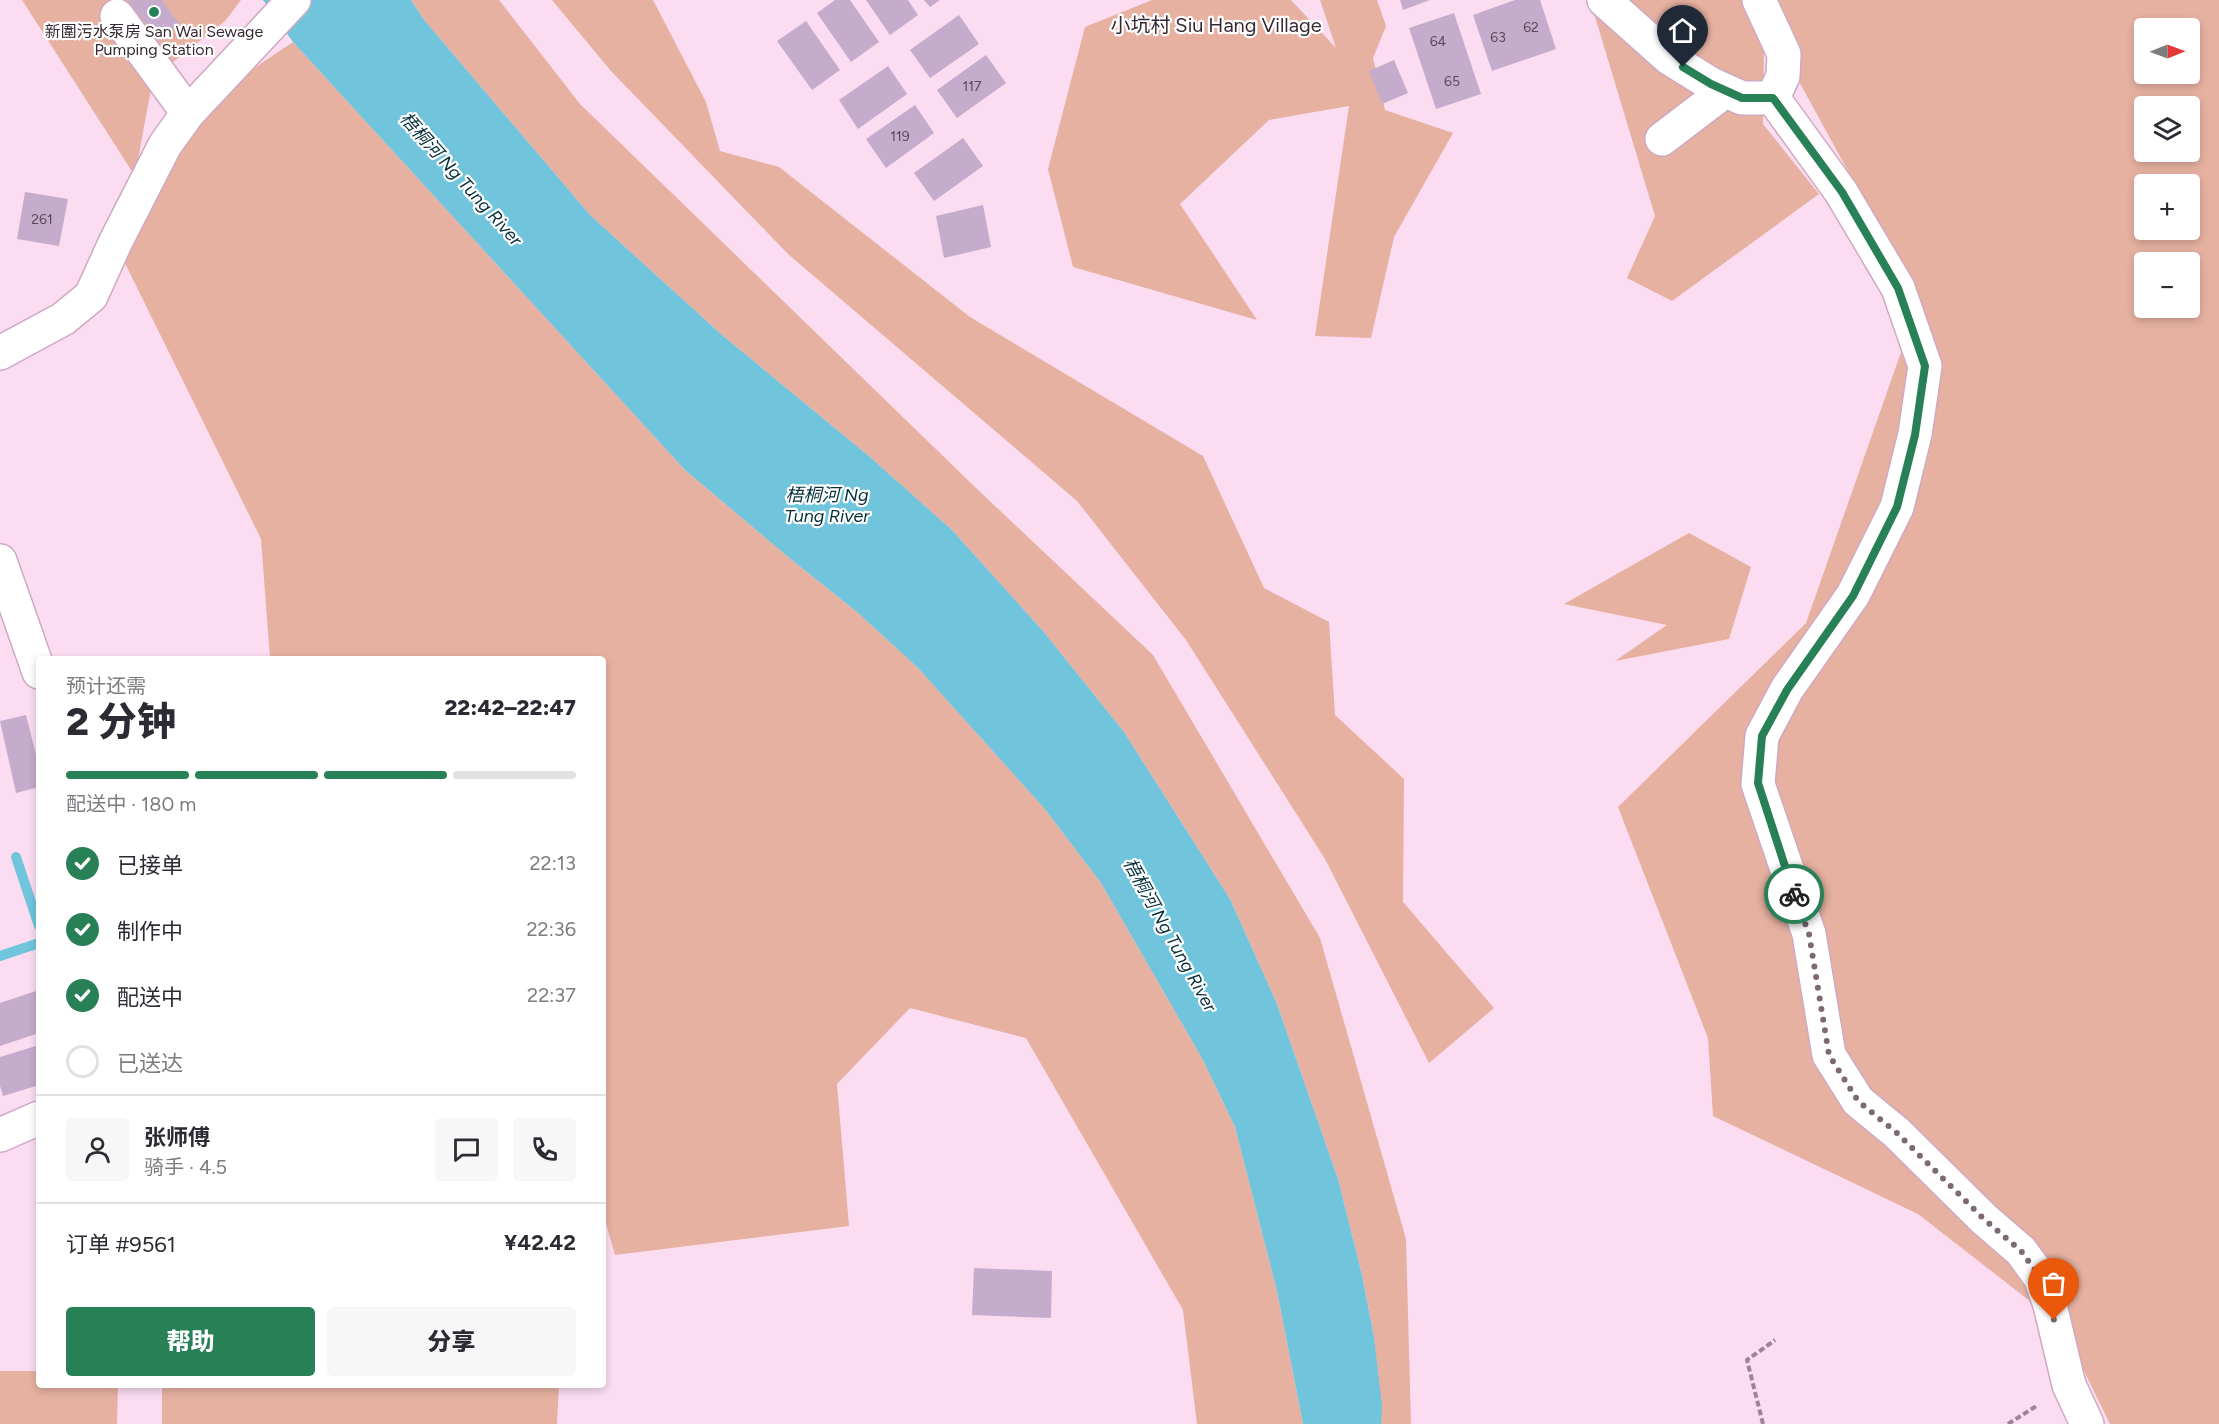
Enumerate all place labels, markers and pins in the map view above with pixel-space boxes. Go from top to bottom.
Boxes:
marker: 新圍污水泵房 San Wai Sewage Pumping Station [147,5,161,19]
pin [1657,5,1708,67]
place label: 新圍污水泵房 San Wai Sewage Pumping Station [45,22,263,59]
pin [2028,1258,2079,1320]

